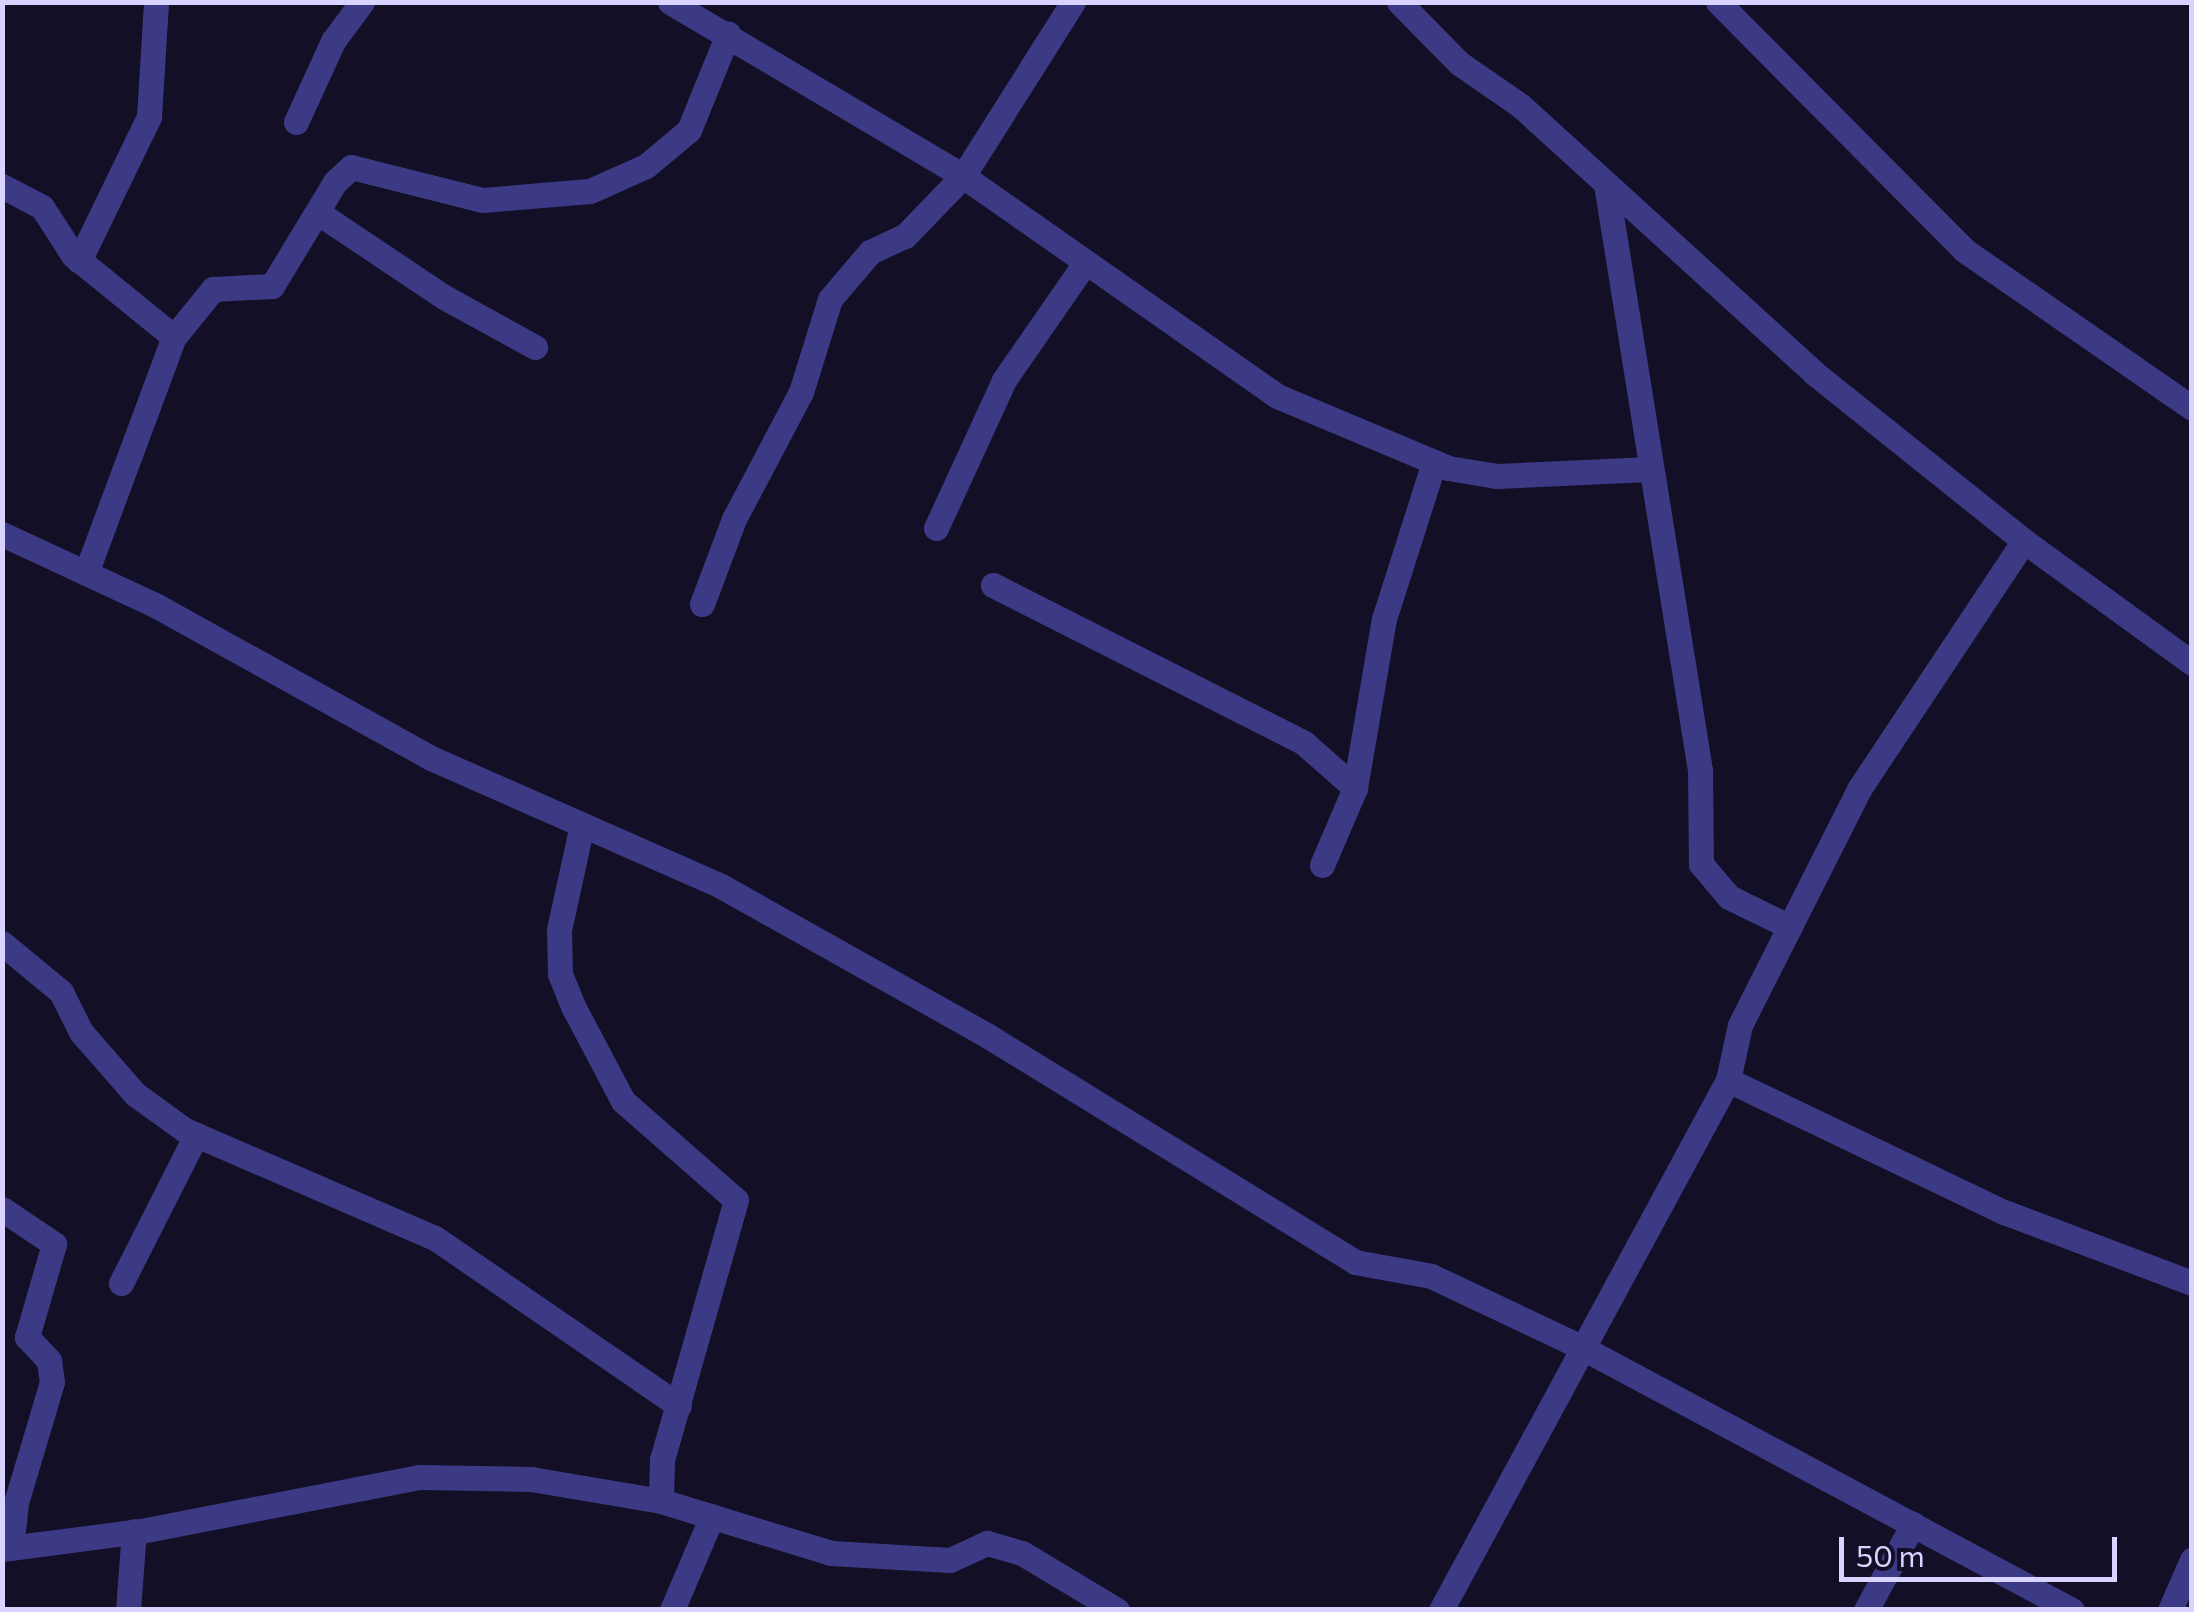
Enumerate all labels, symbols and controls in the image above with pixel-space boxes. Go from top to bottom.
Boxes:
scale bar [1844,1517,2122,1579]
text: 50 m [1856,1536,1925,1573]

